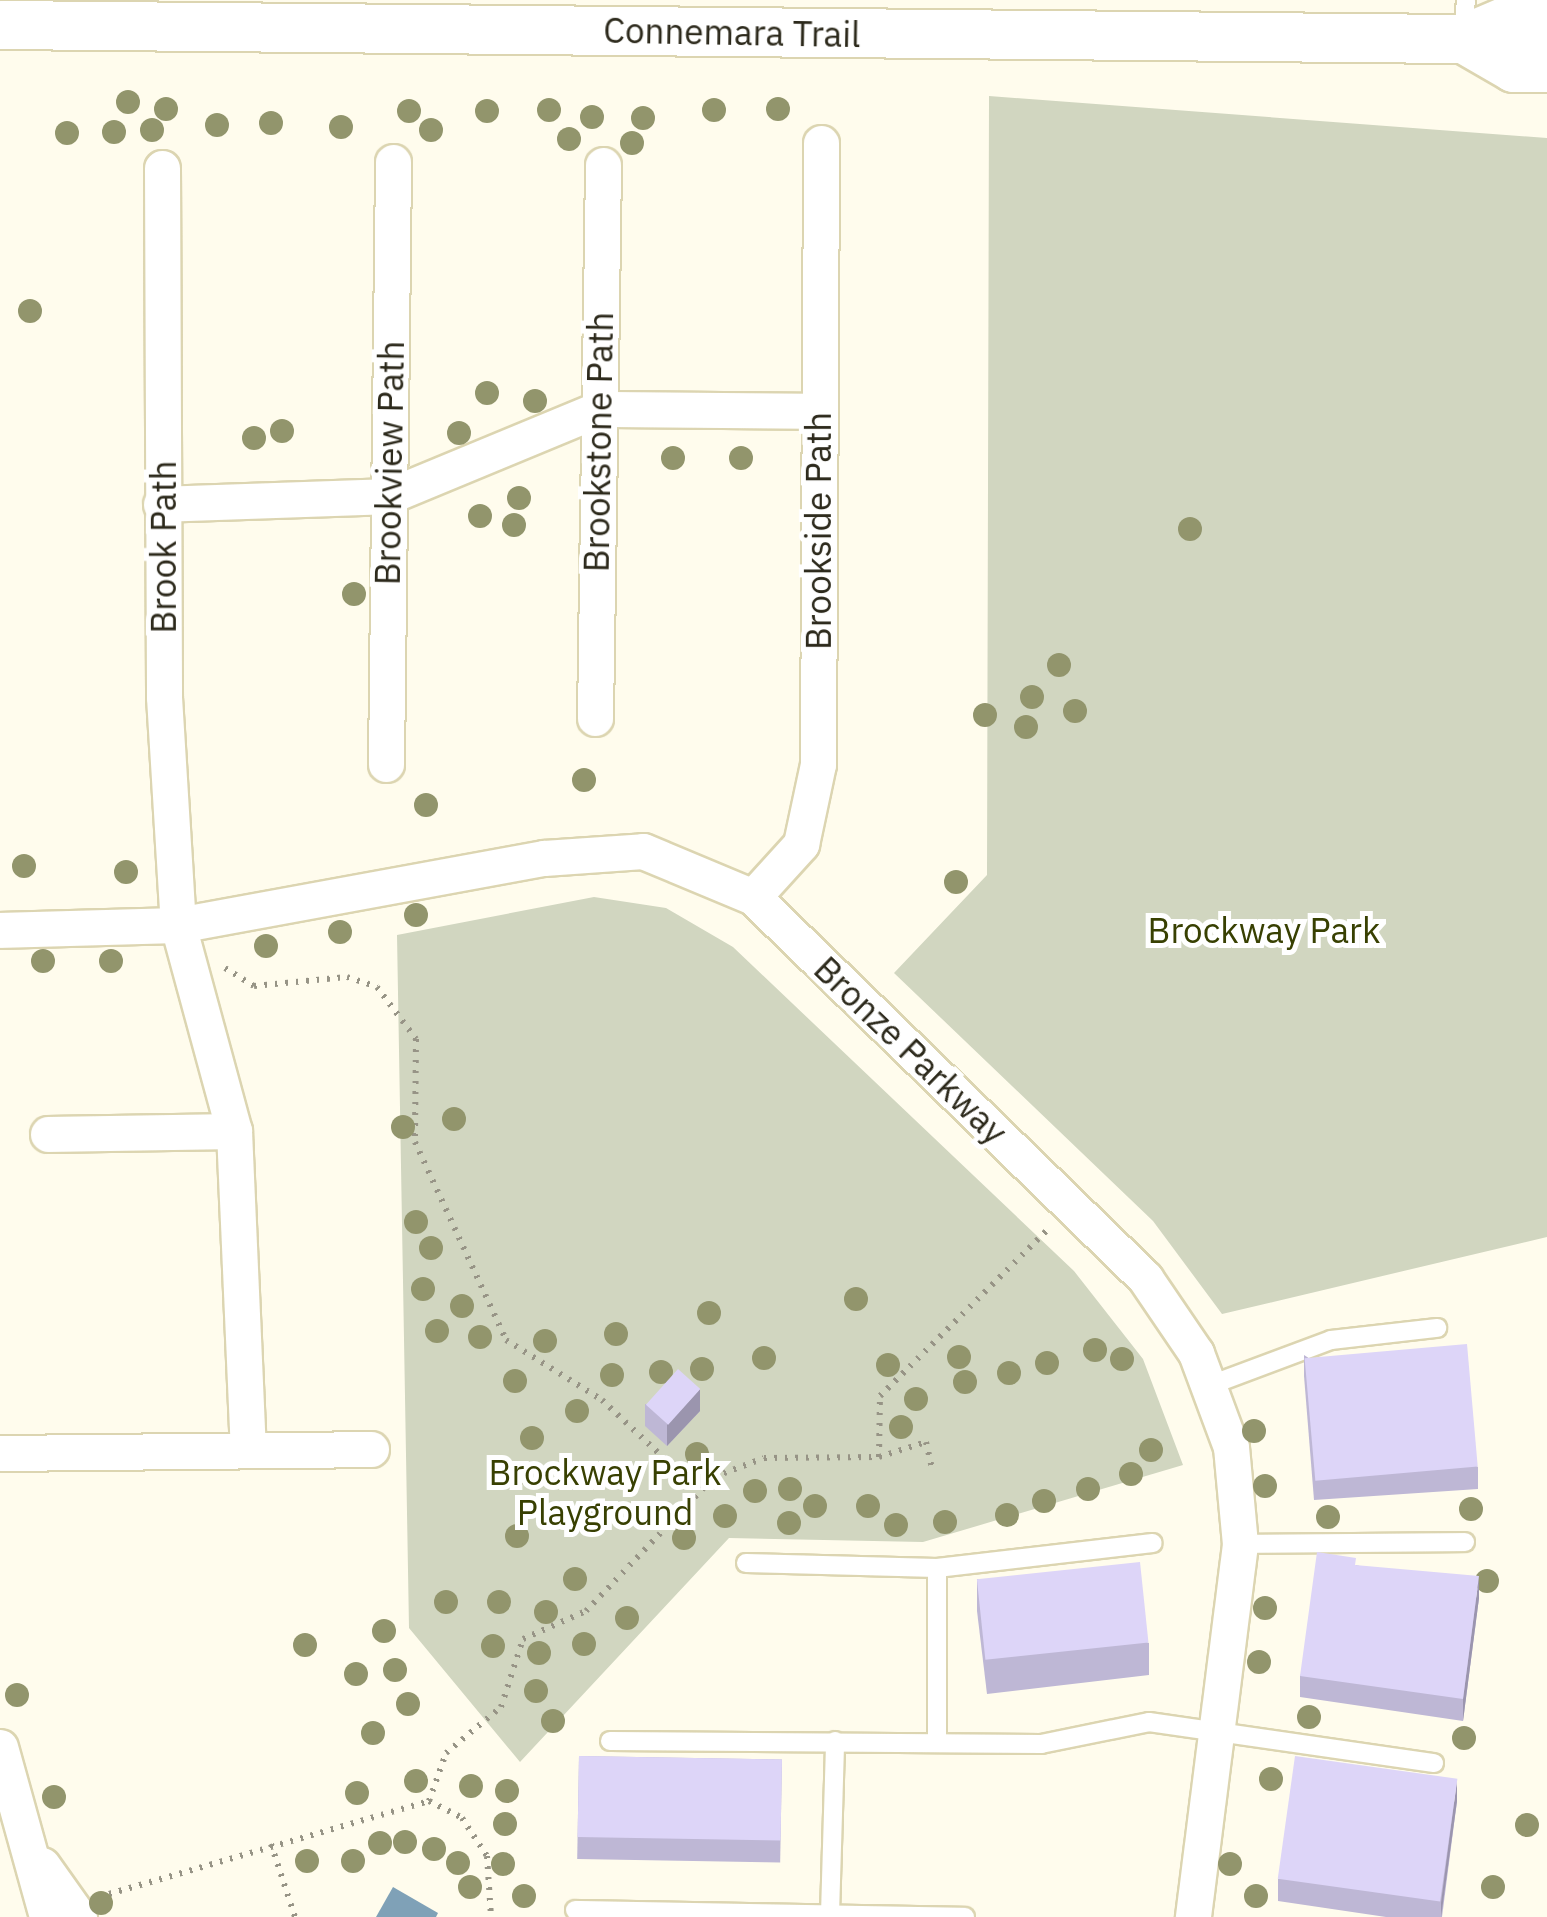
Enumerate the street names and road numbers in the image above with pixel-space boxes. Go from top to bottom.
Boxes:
street label: Connemara Trail [603,9,861,55]
street label: Brookstone Path [575,311,621,573]
street label: Brookview Path [366,340,412,586]
street label: Brookside Path [797,412,839,650]
street label: Brook Path [142,460,184,634]
street label: Bronze Parkway [806,947,1016,1153]

